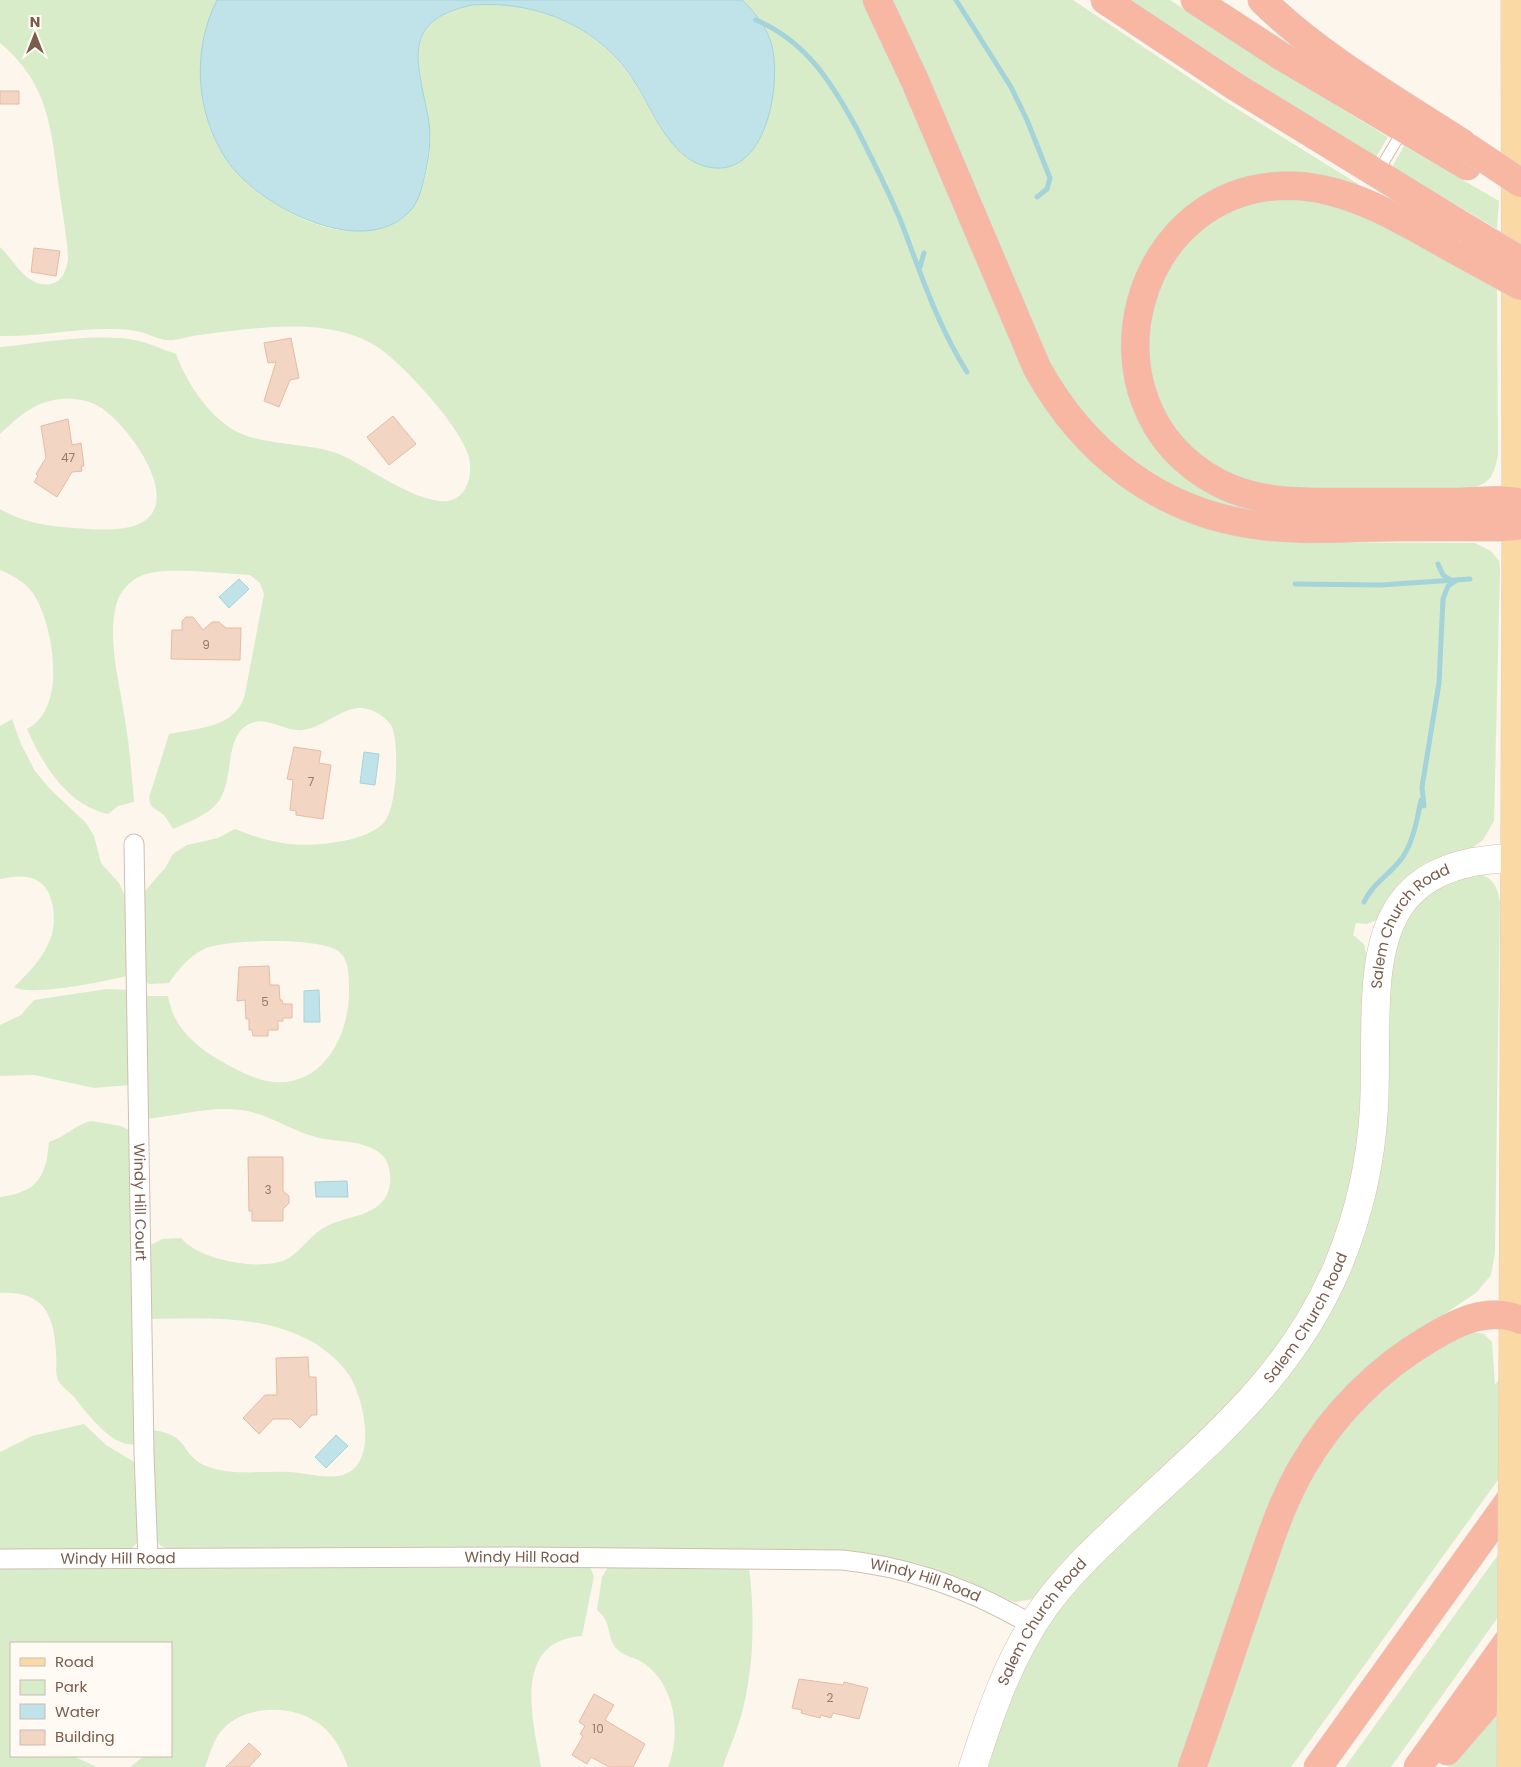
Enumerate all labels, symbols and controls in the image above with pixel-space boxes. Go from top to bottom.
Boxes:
north arrow [10,10,60,60]
text: N [30,12,40,32]
house number: 47 [61,449,75,466]
house number: 9 [202,636,210,653]
house number: 7 [308,773,315,790]
street label: Salem Church Road [1366,858,1453,989]
house number: 5 [261,993,269,1010]
street label: Windy Hill Court [129,1143,152,1261]
house number: 3 [264,1181,272,1198]
street label: Salem Church Road [1258,1249,1352,1387]
street label: Windy Hill Road [464,1546,580,1568]
street label: Windy Hill Road [60,1547,176,1569]
street label: Windy Hill Road [868,1553,984,1607]
street label: Salem Church Road [992,1553,1091,1689]
legend [10,1642,172,1757]
text: Road [55,1651,94,1672]
text: Park [55,1676,87,1697]
house number: 2 [827,1689,834,1706]
text: Water [55,1701,101,1722]
house number: 10 [592,1720,604,1737]
text: Building [55,1726,115,1747]

